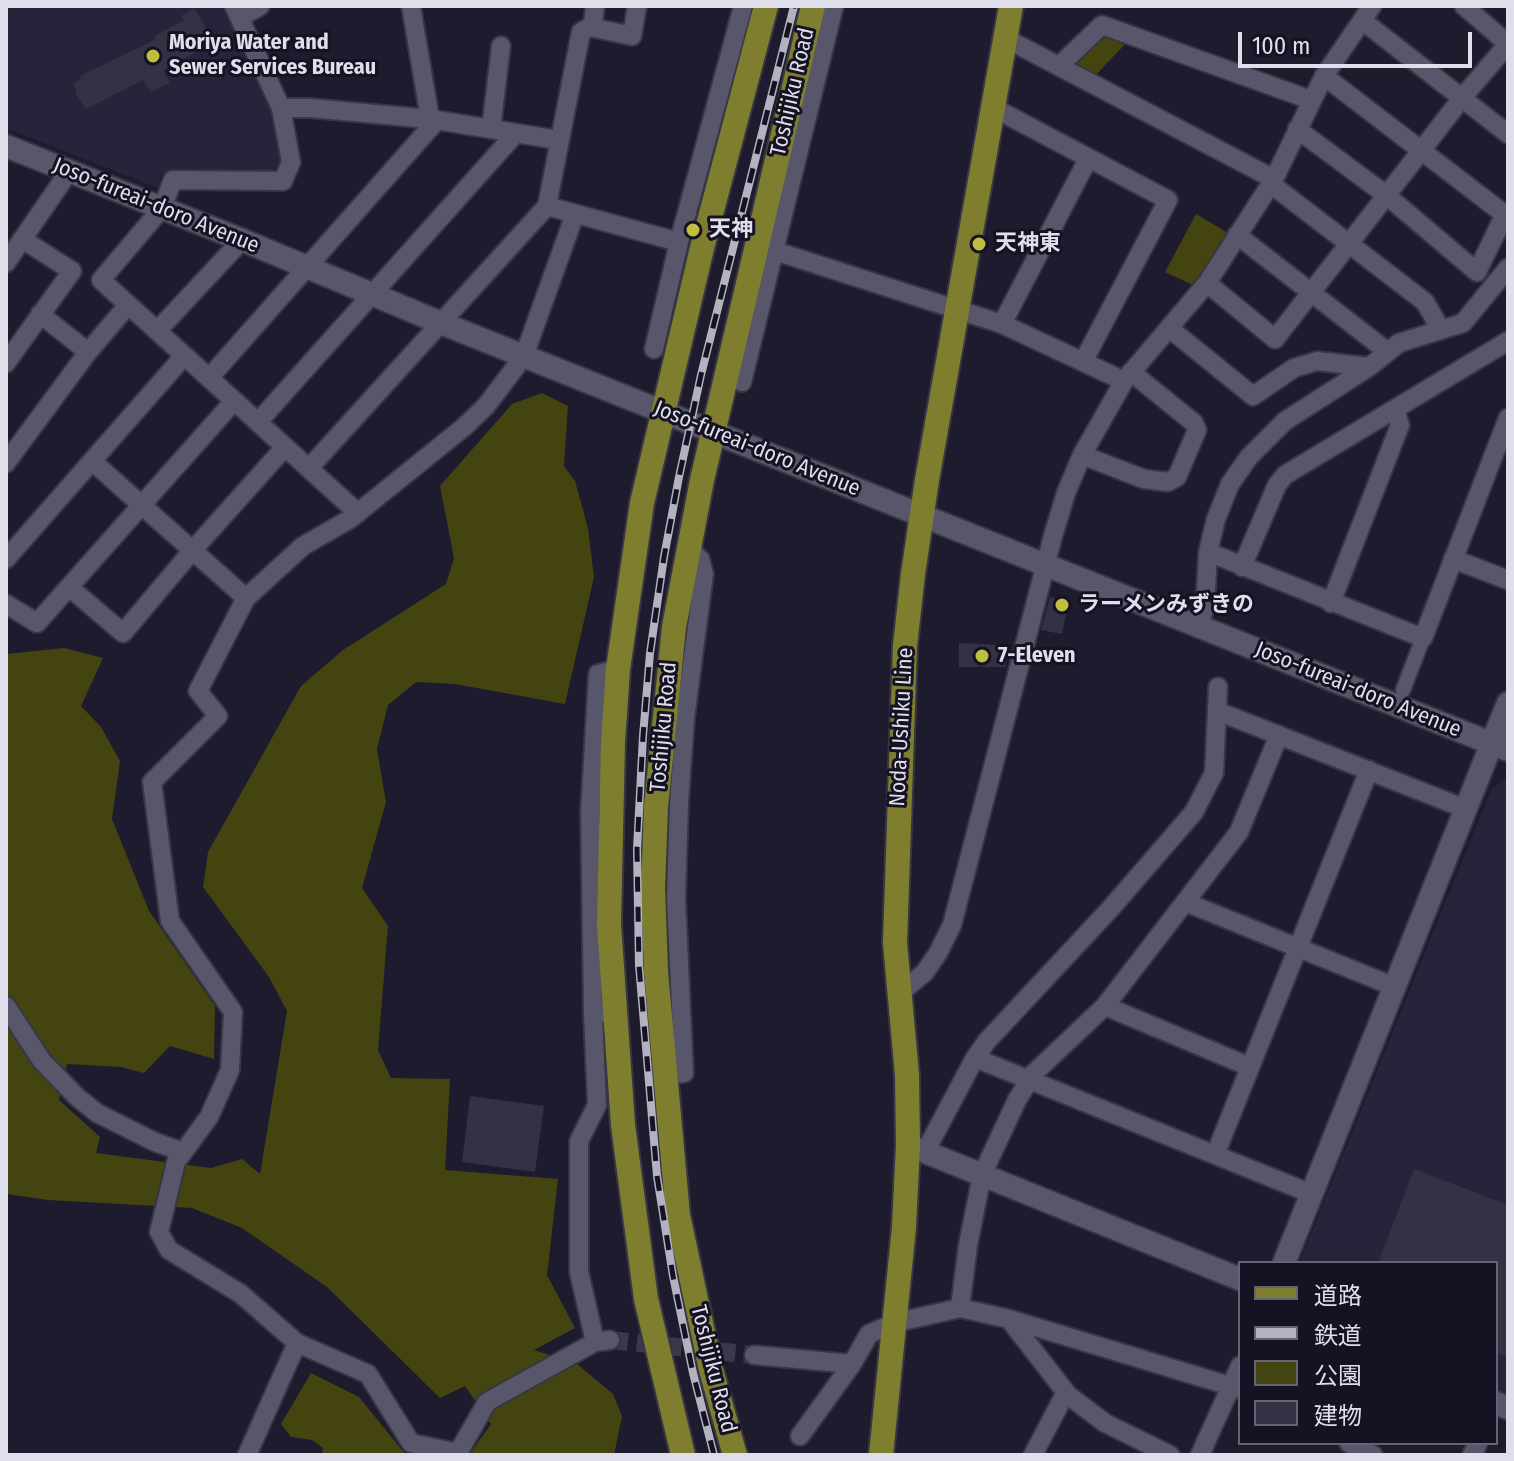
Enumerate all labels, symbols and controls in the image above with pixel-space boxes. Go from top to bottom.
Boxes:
scale bar [1242,16,1476,66]
street label: Toshijiku Road [765,25,821,159]
place label: Moriya Water and Sewer Services Bureau [169,30,376,82]
text: 100 m [1252,32,1310,60]
marker: Moriya Water and Sewer Services Bureau [144,47,162,65]
street label: Joso-fureai-doro Avenue [49,153,263,259]
place label: 天神 [709,217,753,243]
marker: 天神 [684,221,702,239]
place label: 天神東 [995,231,1061,257]
marker: 天神東 [970,235,988,253]
street label: Joso-fureai-doro Avenue [650,396,864,502]
place label: ラーメンみずきの [1078,592,1254,618]
marker: ラーメンみずきの [1053,596,1071,614]
street label: Joso-fureai-doro Avenue [1251,637,1465,743]
place label: 7-Eleven [998,643,1076,669]
street label: Noda-Ushiku Line [885,647,919,807]
marker: 7-Eleven [973,647,991,665]
street label: Toshijiku Road [645,661,683,793]
legend [1238,1261,1498,1445]
text: 道路 [1314,1282,1362,1310]
street label: Toshijiku Road [684,1302,742,1436]
text: 鉄道 [1314,1322,1362,1350]
text: 公園 [1314,1362,1362,1390]
text: 建物 [1314,1402,1362,1430]

